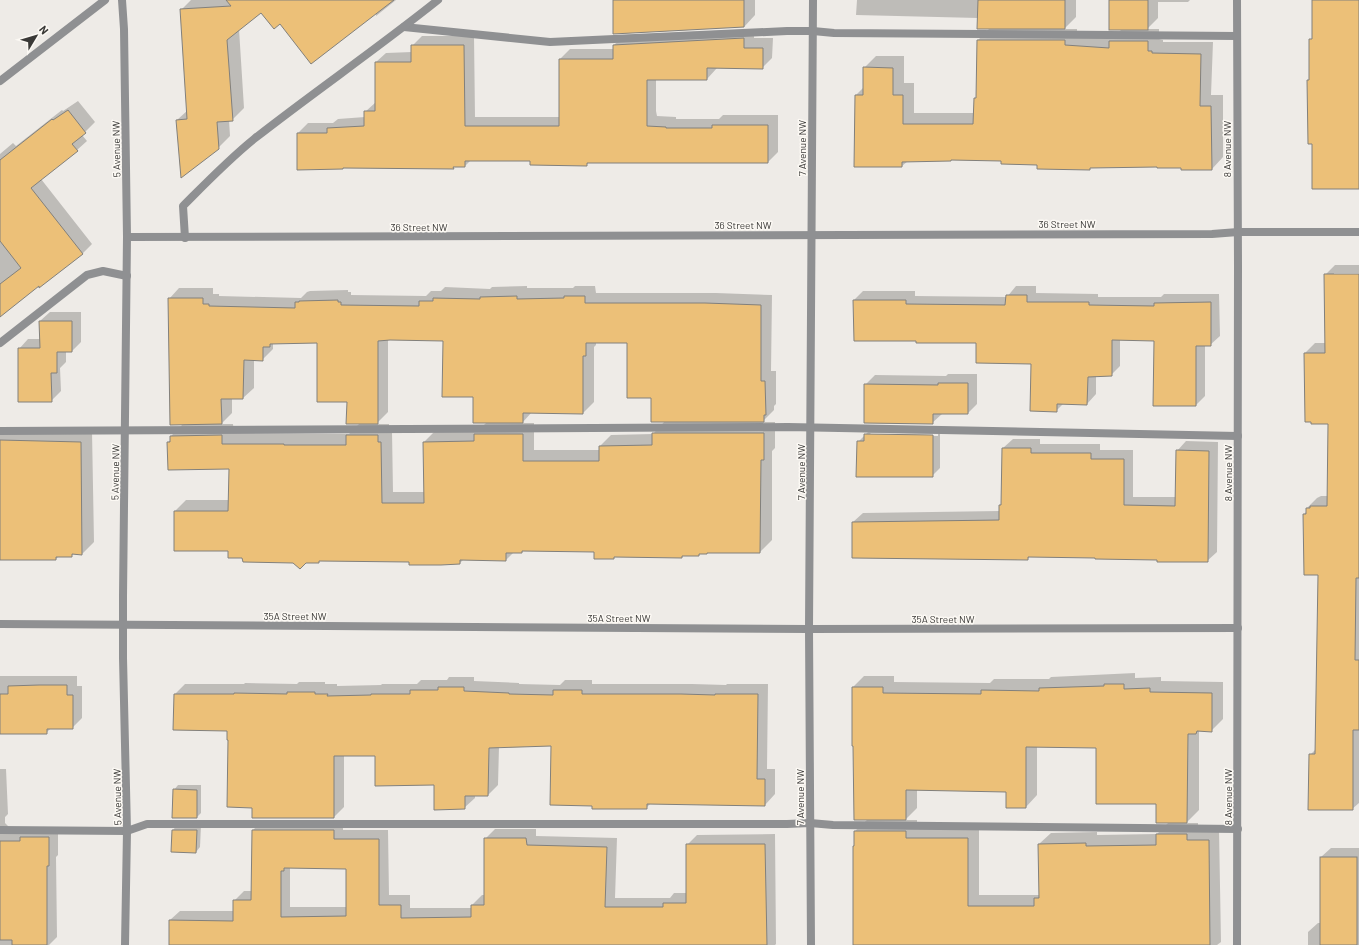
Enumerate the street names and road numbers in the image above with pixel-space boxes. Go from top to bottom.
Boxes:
street label: 5 Avenue NW [110,120,122,177]
street label: 7 Avenue NW [796,120,808,176]
street label: 8 Avenue NW [1221,121,1233,177]
street label: 36 Street NW [1038,218,1096,230]
street label: 36 Street NW [714,219,772,231]
street label: 36 Street NW [390,221,448,233]
street label: 5 Avenue NW [109,443,121,500]
street label: 7 Avenue NW [795,444,807,500]
street label: 8 Avenue NW [1222,445,1234,501]
street label: 35A Street NW [263,610,327,622]
street label: 35A Street NW [587,612,651,624]
street label: 35A Street NW [911,613,975,625]
street label: 5 Avenue NW [111,768,123,825]
street label: 7 Avenue NW [794,769,806,825]
street label: 8 Avenue NW [1222,769,1234,825]

